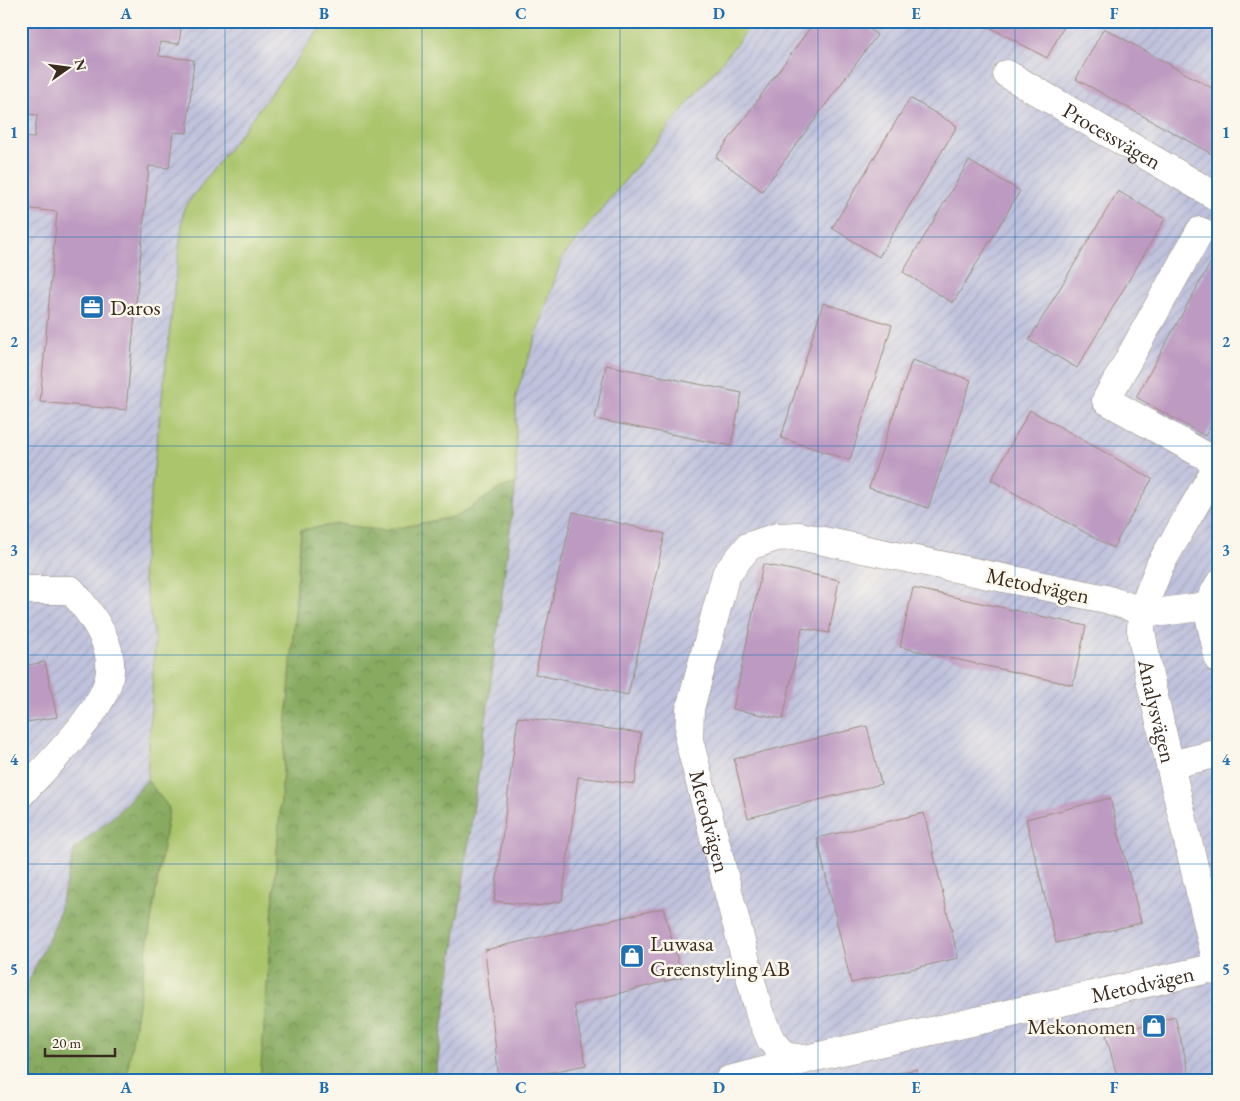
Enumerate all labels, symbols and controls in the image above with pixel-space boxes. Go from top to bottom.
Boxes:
text: A [119,3,132,24]
text: B [319,3,329,24]
text: C [515,3,527,24]
text: D [713,3,725,24]
text: E [911,3,921,24]
text: F [1110,3,1119,24]
north arrow [42,42,92,92]
text: N [71,57,91,73]
street label: Processvägen [1057,96,1167,176]
text: 1 [10,122,18,143]
text: 1 [1222,122,1230,143]
place label: Daros [110,293,161,322]
office icon: Daros [79,294,105,320]
text: 2 [10,331,19,352]
text: 2 [1222,331,1231,352]
text: 3 [10,540,18,561]
text: 3 [1222,540,1230,561]
street label: Metodvägen [984,560,1093,611]
street label: Analysvägen [1131,656,1183,766]
text: 4 [10,749,19,770]
text: 4 [1222,749,1231,770]
street label: Metodvägen [682,767,737,876]
place label: Luwasa Greenstyling AB [650,929,790,983]
shop icon: Luwasa Greenstyling AB [619,943,645,969]
text: 5 [10,959,18,980]
street label: Metodvägen [1088,959,1197,1010]
text: 5 [1222,959,1230,980]
place label: Mekonomen [1027,1012,1136,1041]
shop icon: Mekonomen [1141,1013,1167,1039]
scale bar [45,1026,115,1058]
text: 20 m [52,1033,81,1052]
text: A [119,1077,132,1098]
text: B [319,1077,329,1098]
text: C [515,1077,527,1098]
text: D [713,1077,725,1098]
text: E [911,1077,921,1098]
text: F [1110,1077,1119,1098]

